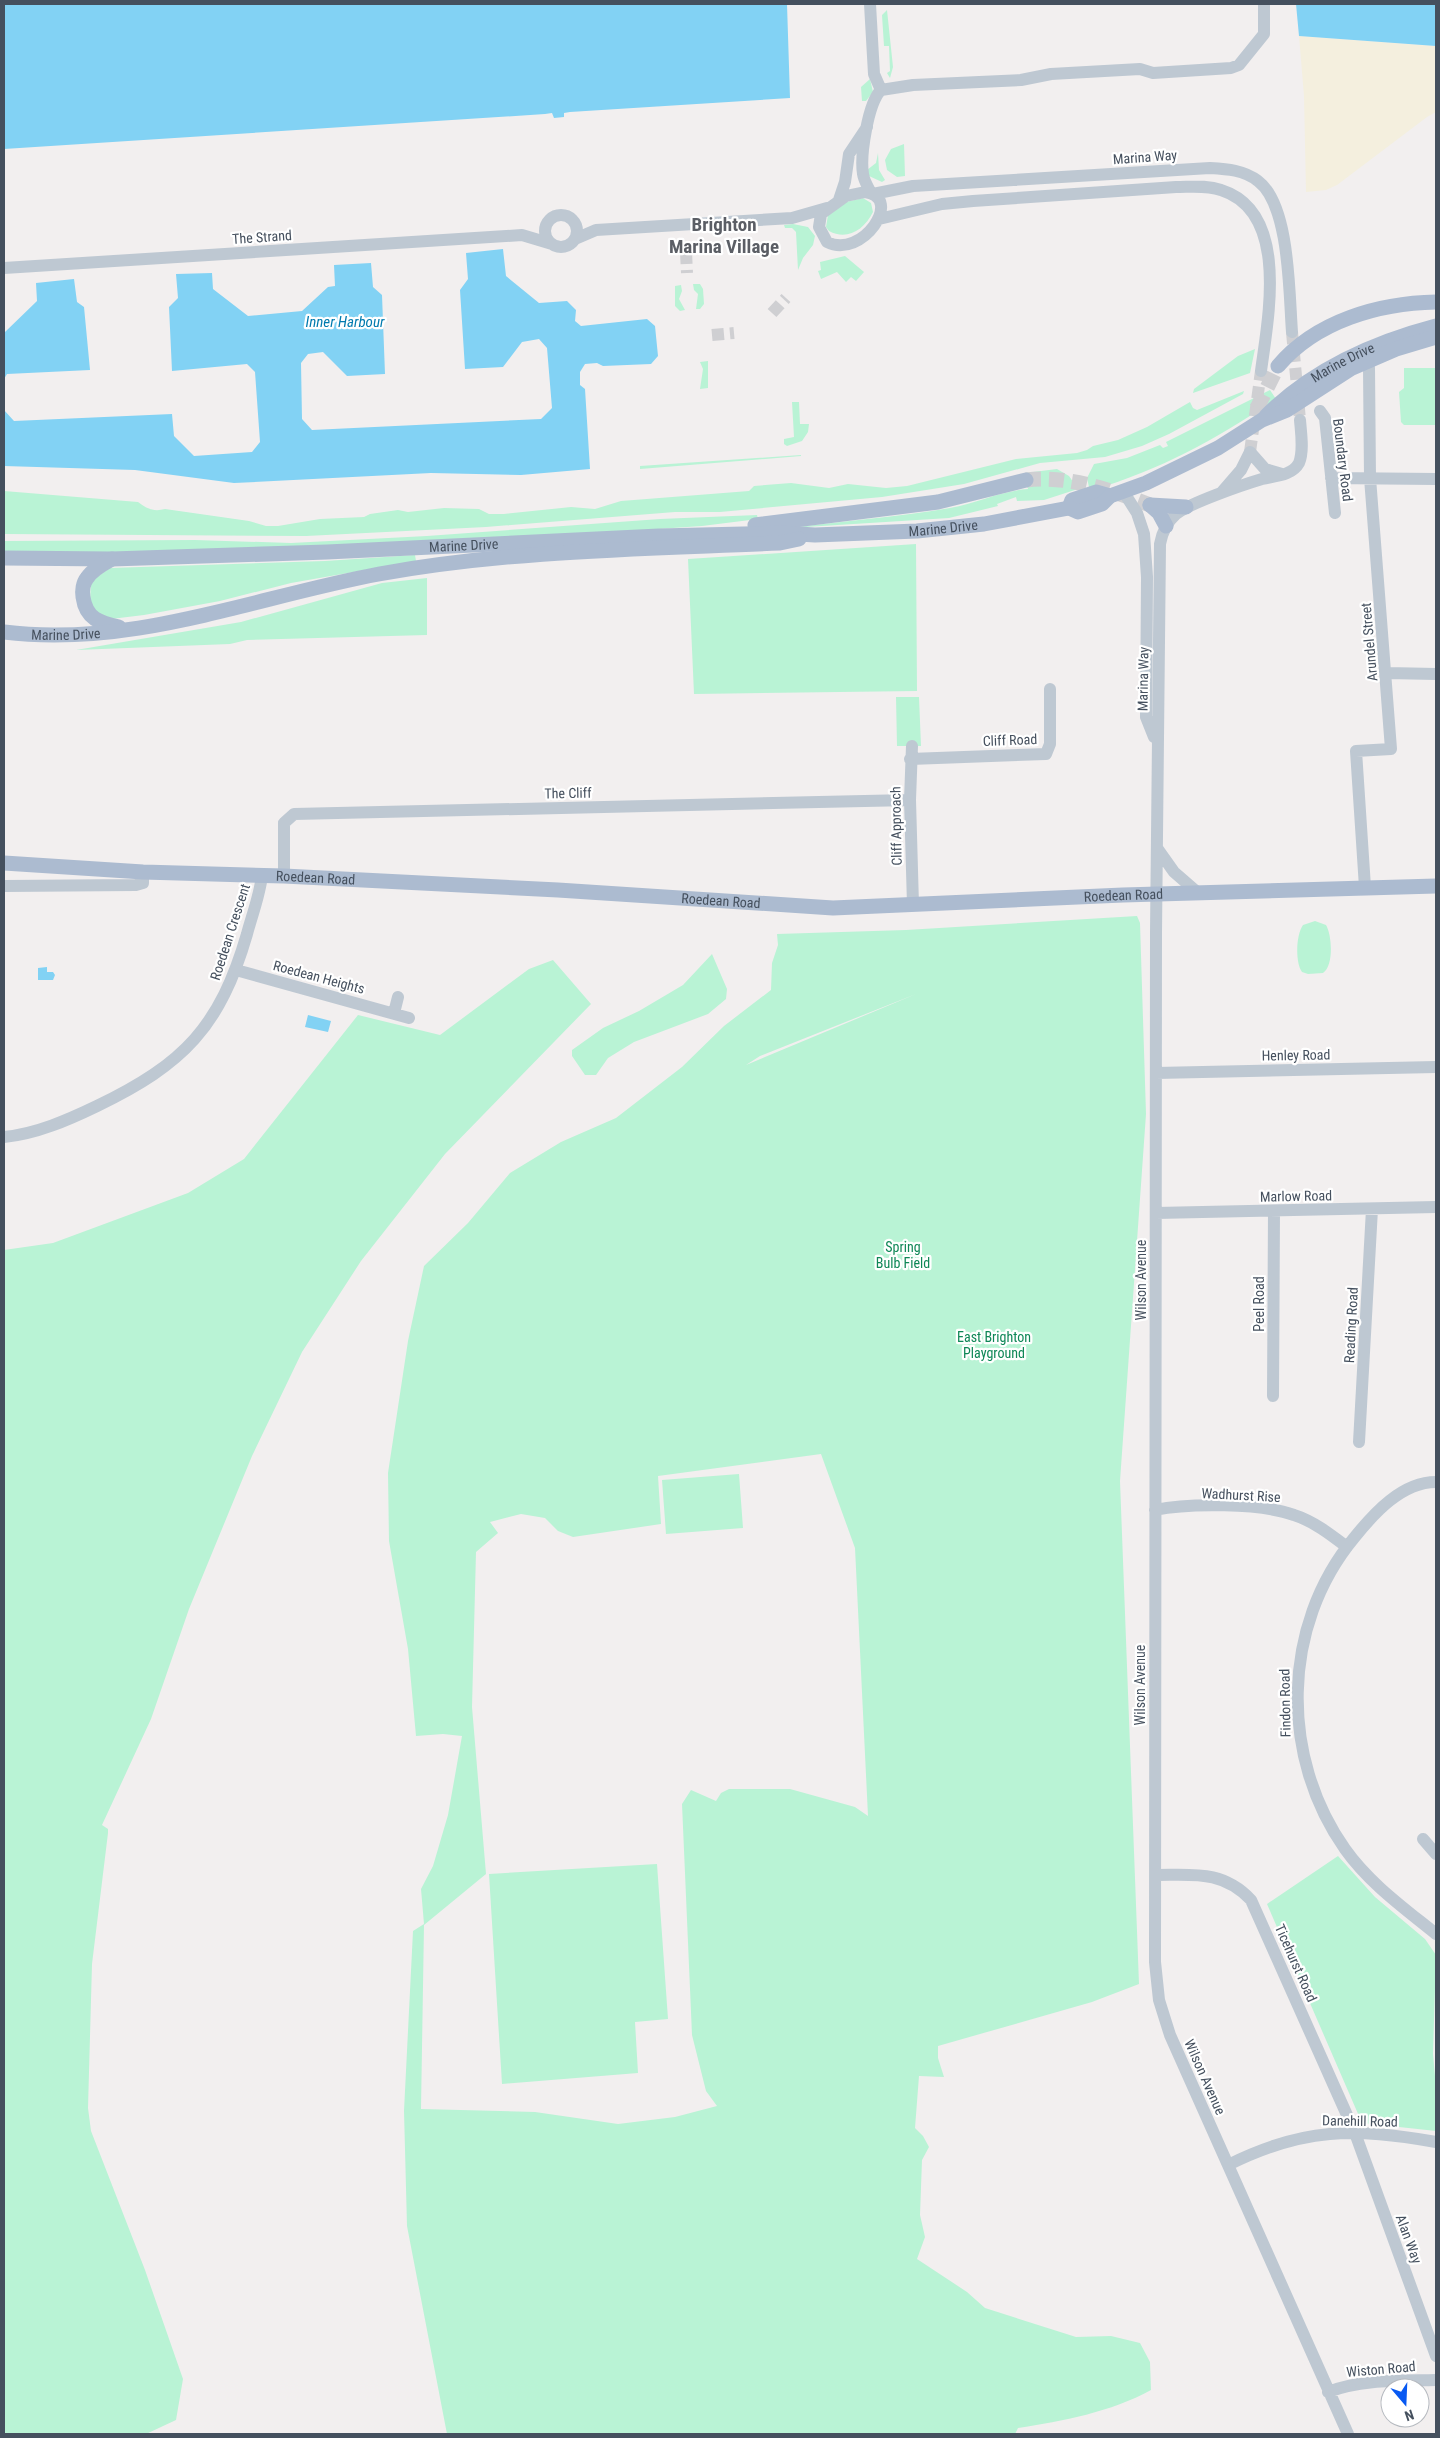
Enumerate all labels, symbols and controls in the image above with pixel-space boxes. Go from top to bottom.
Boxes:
street label: Marina Way [1112,147,1178,167]
district label: Brighton Marina Village [669,213,779,258]
street label: The Strand [232,227,292,247]
water label: Inner Harbour [306,313,385,331]
street label: Marine Drive [1308,339,1377,386]
street label: Boundary Road [1330,418,1356,502]
street label: Marine Drive [908,517,979,539]
street label: Marine Drive [429,536,499,555]
street label: Arundel Street [1358,602,1380,682]
street label: Marine Drive [31,625,102,643]
street label: Marina Way [1134,647,1152,711]
street label: Cliff Road [982,731,1038,749]
street label: The Cliff [544,785,592,801]
street label: Cliff Approach [887,786,905,866]
street label: Roedean Road [276,868,356,888]
street label: Roedean Crescent [207,882,253,982]
street label: Roedean Road [1083,886,1163,905]
street label: Roedean Road [681,890,761,911]
street label: Roedean Heights [272,957,366,997]
street label: Henley Road [1261,1046,1331,1064]
street label: Marlow Road [1260,1187,1332,1205]
park label: Spring Bulb Field [876,1239,930,1271]
street label: Wilson Avenue [1133,1239,1149,1320]
street label: Peel Road [1251,1276,1267,1332]
street label: Reading Road [1341,1287,1361,1363]
park label: East Brighton Playground [957,1329,1031,1361]
street label: Wadhurst Rise [1201,1485,1281,1505]
street label: Wilson Avenue [1132,1644,1148,1725]
street label: Findon Road [1276,1668,1294,1738]
street label: Ticehurst Road [1272,1922,1320,2004]
street label: Wilson Avenue [1181,2037,1229,2118]
street label: Danehill Road [1322,2112,1398,2130]
street label: Alan Way [1393,2212,1425,2266]
street label: Wiston Road [1346,2358,1416,2380]
north arrow [1380,2378,1430,2428]
text: N [1403,2406,1416,2424]

